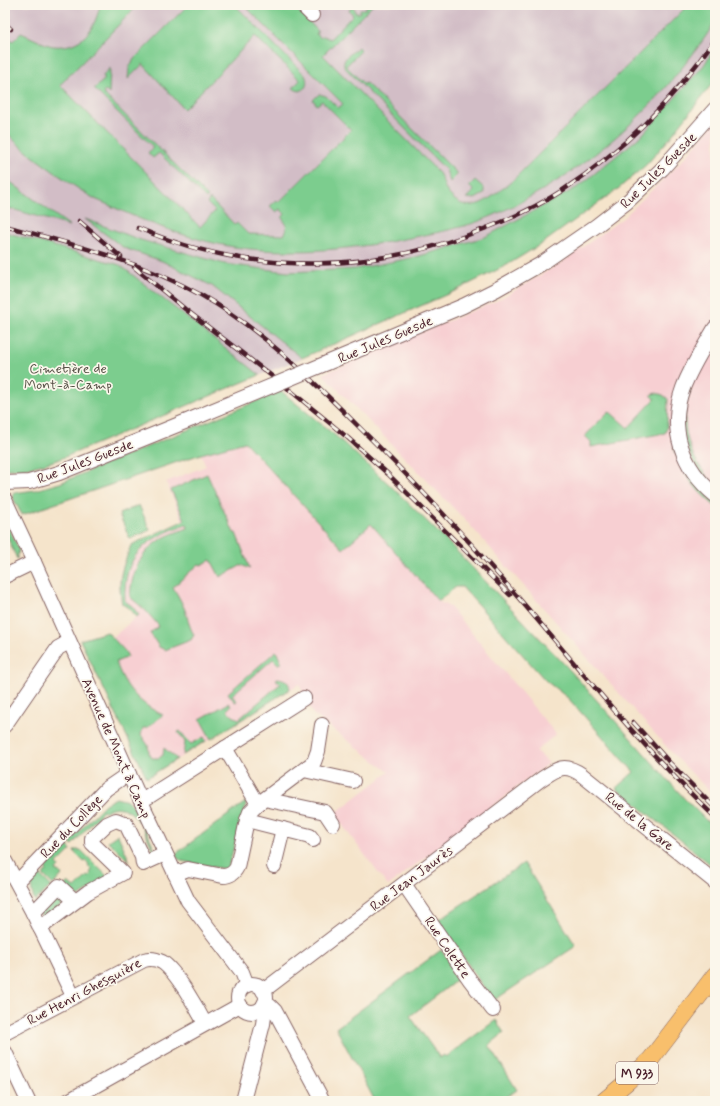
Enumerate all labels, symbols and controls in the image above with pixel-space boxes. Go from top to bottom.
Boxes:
street label: Rue Jules Guesde [617,129,701,213]
street label: Rue Jules Guesde [335,312,436,368]
park label: Cimetière de Mont-à-Camp [24,360,112,394]
street label: Rue Jules Guesde [35,435,136,488]
street label: Avenue de Mont à Camp [77,676,155,822]
street label: Rue de la Gare [601,788,678,855]
street label: Rue du Collège [37,791,107,862]
street label: Rue Jean Jaurès [367,842,457,916]
street label: Rue Colette [420,913,475,982]
street label: Rue Henri Ghesquière [24,954,145,1030]
road number: M 933 [616,1062,658,1084]

